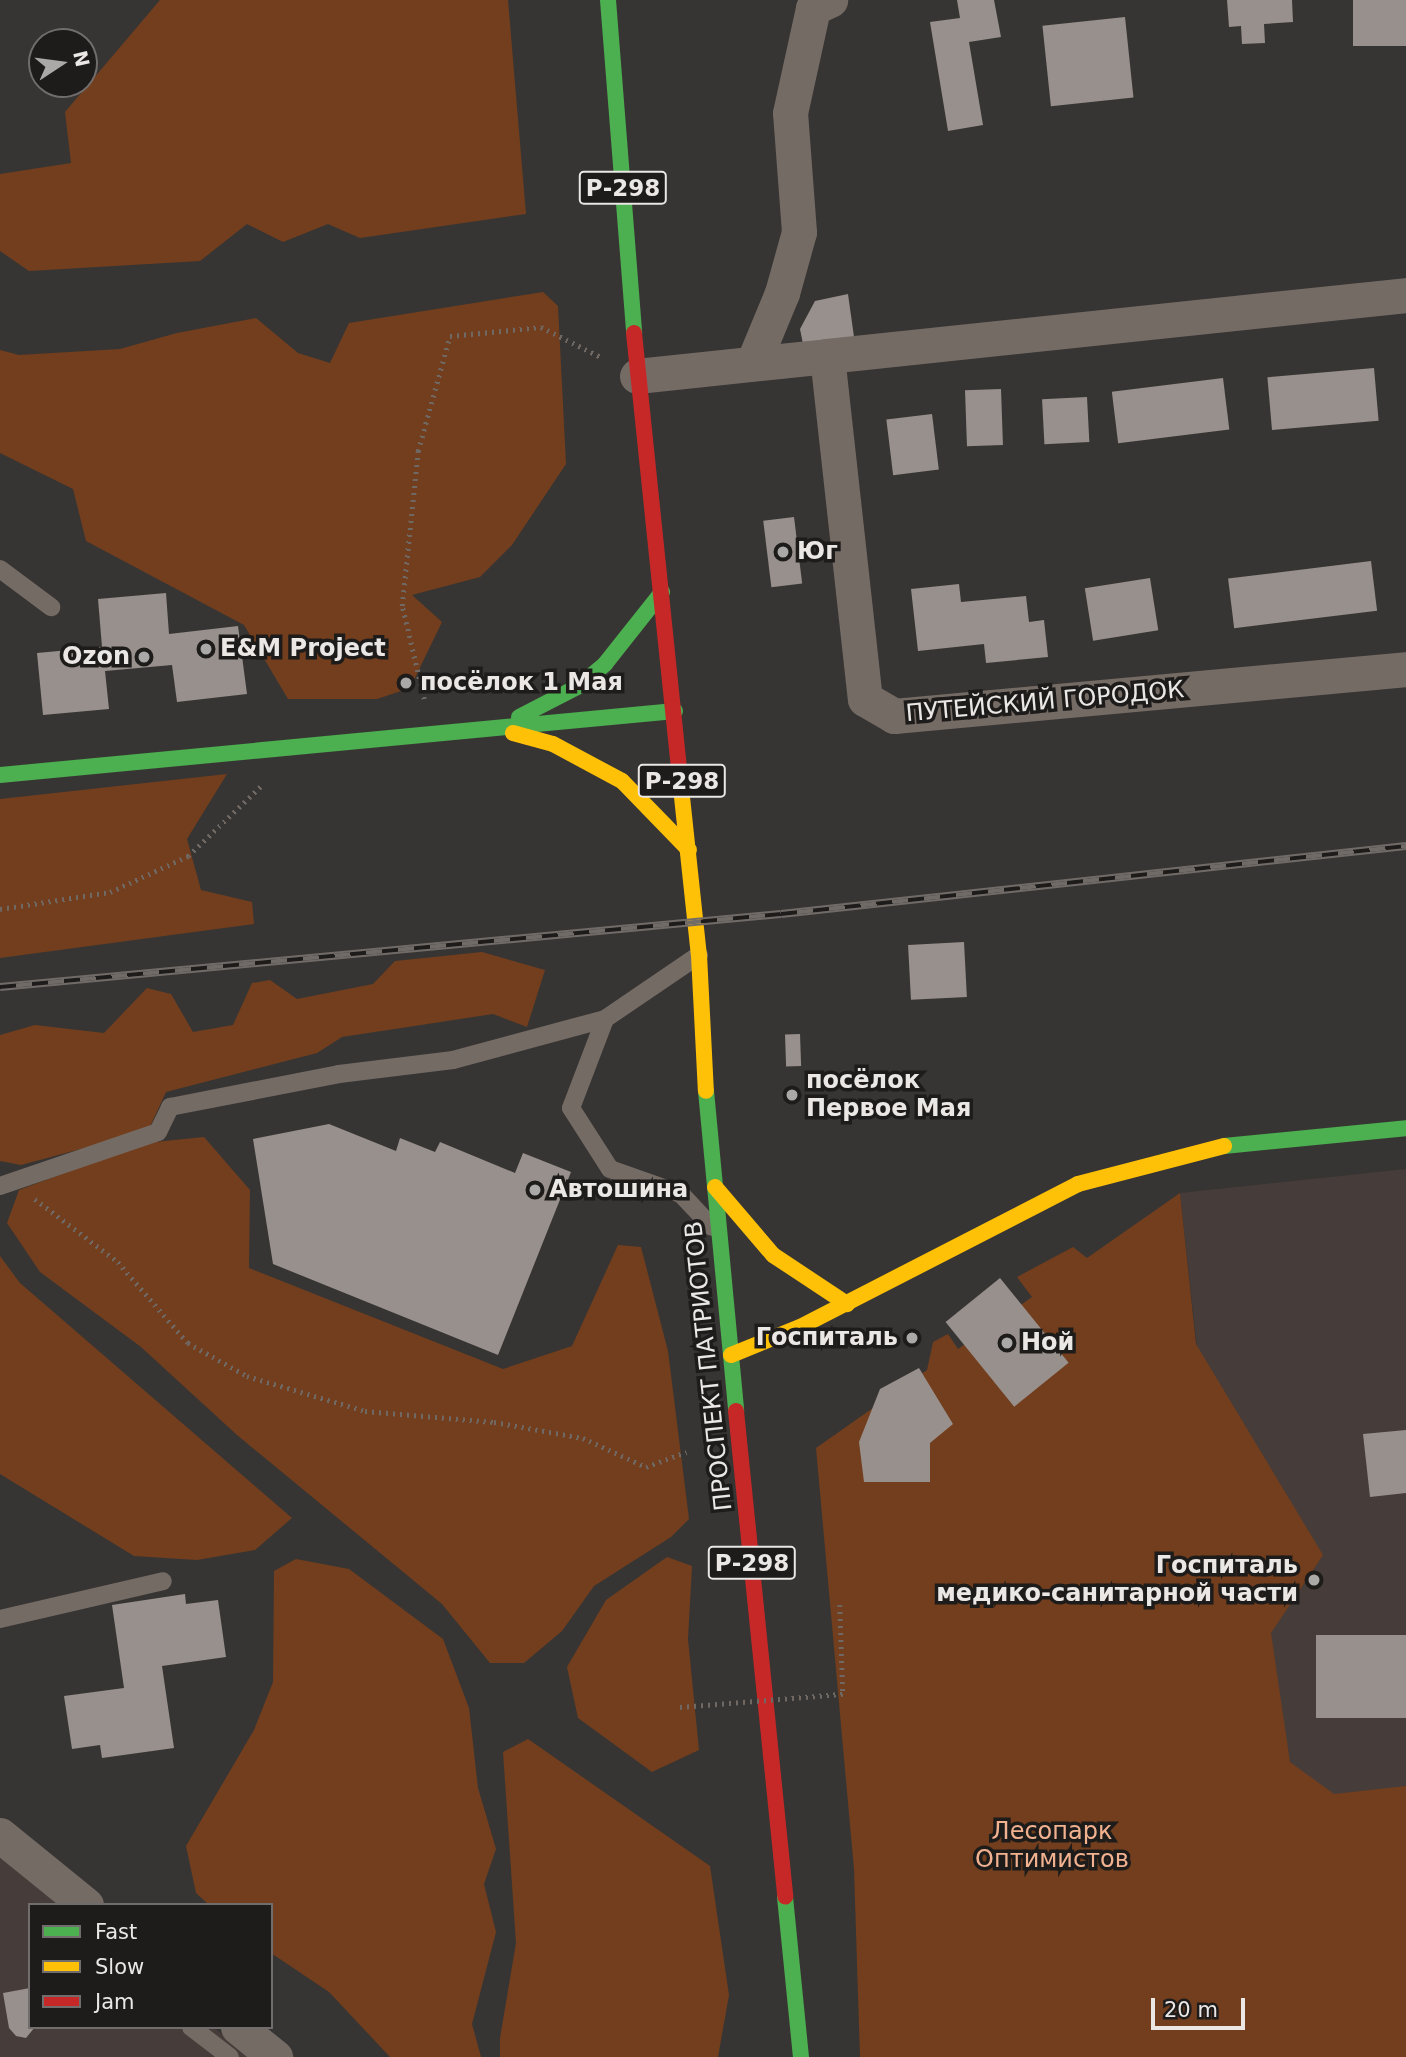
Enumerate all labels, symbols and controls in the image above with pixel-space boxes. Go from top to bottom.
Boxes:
north arrow [28,28,98,98]
text: N [69,49,94,69]
road number: Р-298 [578,168,668,208]
place label: Юг [797,538,838,566]
marker: Юг [775,544,791,560]
place label: E&M Project [220,635,386,663]
marker: E&M Project [198,641,214,657]
place label: Ozon [62,643,130,671]
marker: Ozon [136,649,152,665]
place label: посёлок 1 Мая [420,669,623,697]
marker: посёлок 1 Мая [398,675,414,691]
street label: ПУТЕЙСКИЙ ГОРОДОК [905,675,1185,729]
road number: Р-298 [636,762,728,800]
place label: посёлок Первое Мая [806,1067,971,1123]
marker: посёлок Первое Мая [784,1087,800,1103]
place label: Автошина [549,1176,688,1204]
marker: Автошина [527,1182,543,1198]
street label: ПРОСПЕКТ ПАТРИОТОВ [679,1220,739,1512]
place label: Госпиталь [756,1324,898,1352]
place label: Ной [1021,1329,1074,1357]
marker: Госпиталь [904,1330,920,1346]
marker: Ной [999,1335,1015,1351]
road number: Р-298 [706,1544,798,1582]
place label: Госпиталь медико-санитарной части [936,1552,1298,1608]
marker: Госпиталь медико-санитарной части [1304,1570,1324,1590]
park label: Лесопарк Оптимистов [975,1818,1129,1874]
legend [28,1903,273,2029]
text: Fast [95,1920,137,1944]
text: Slow [95,1955,144,1979]
scale bar [1154,1983,1248,2027]
text: Jam [95,1990,135,2014]
text: 20 m [1164,1998,1218,2022]

